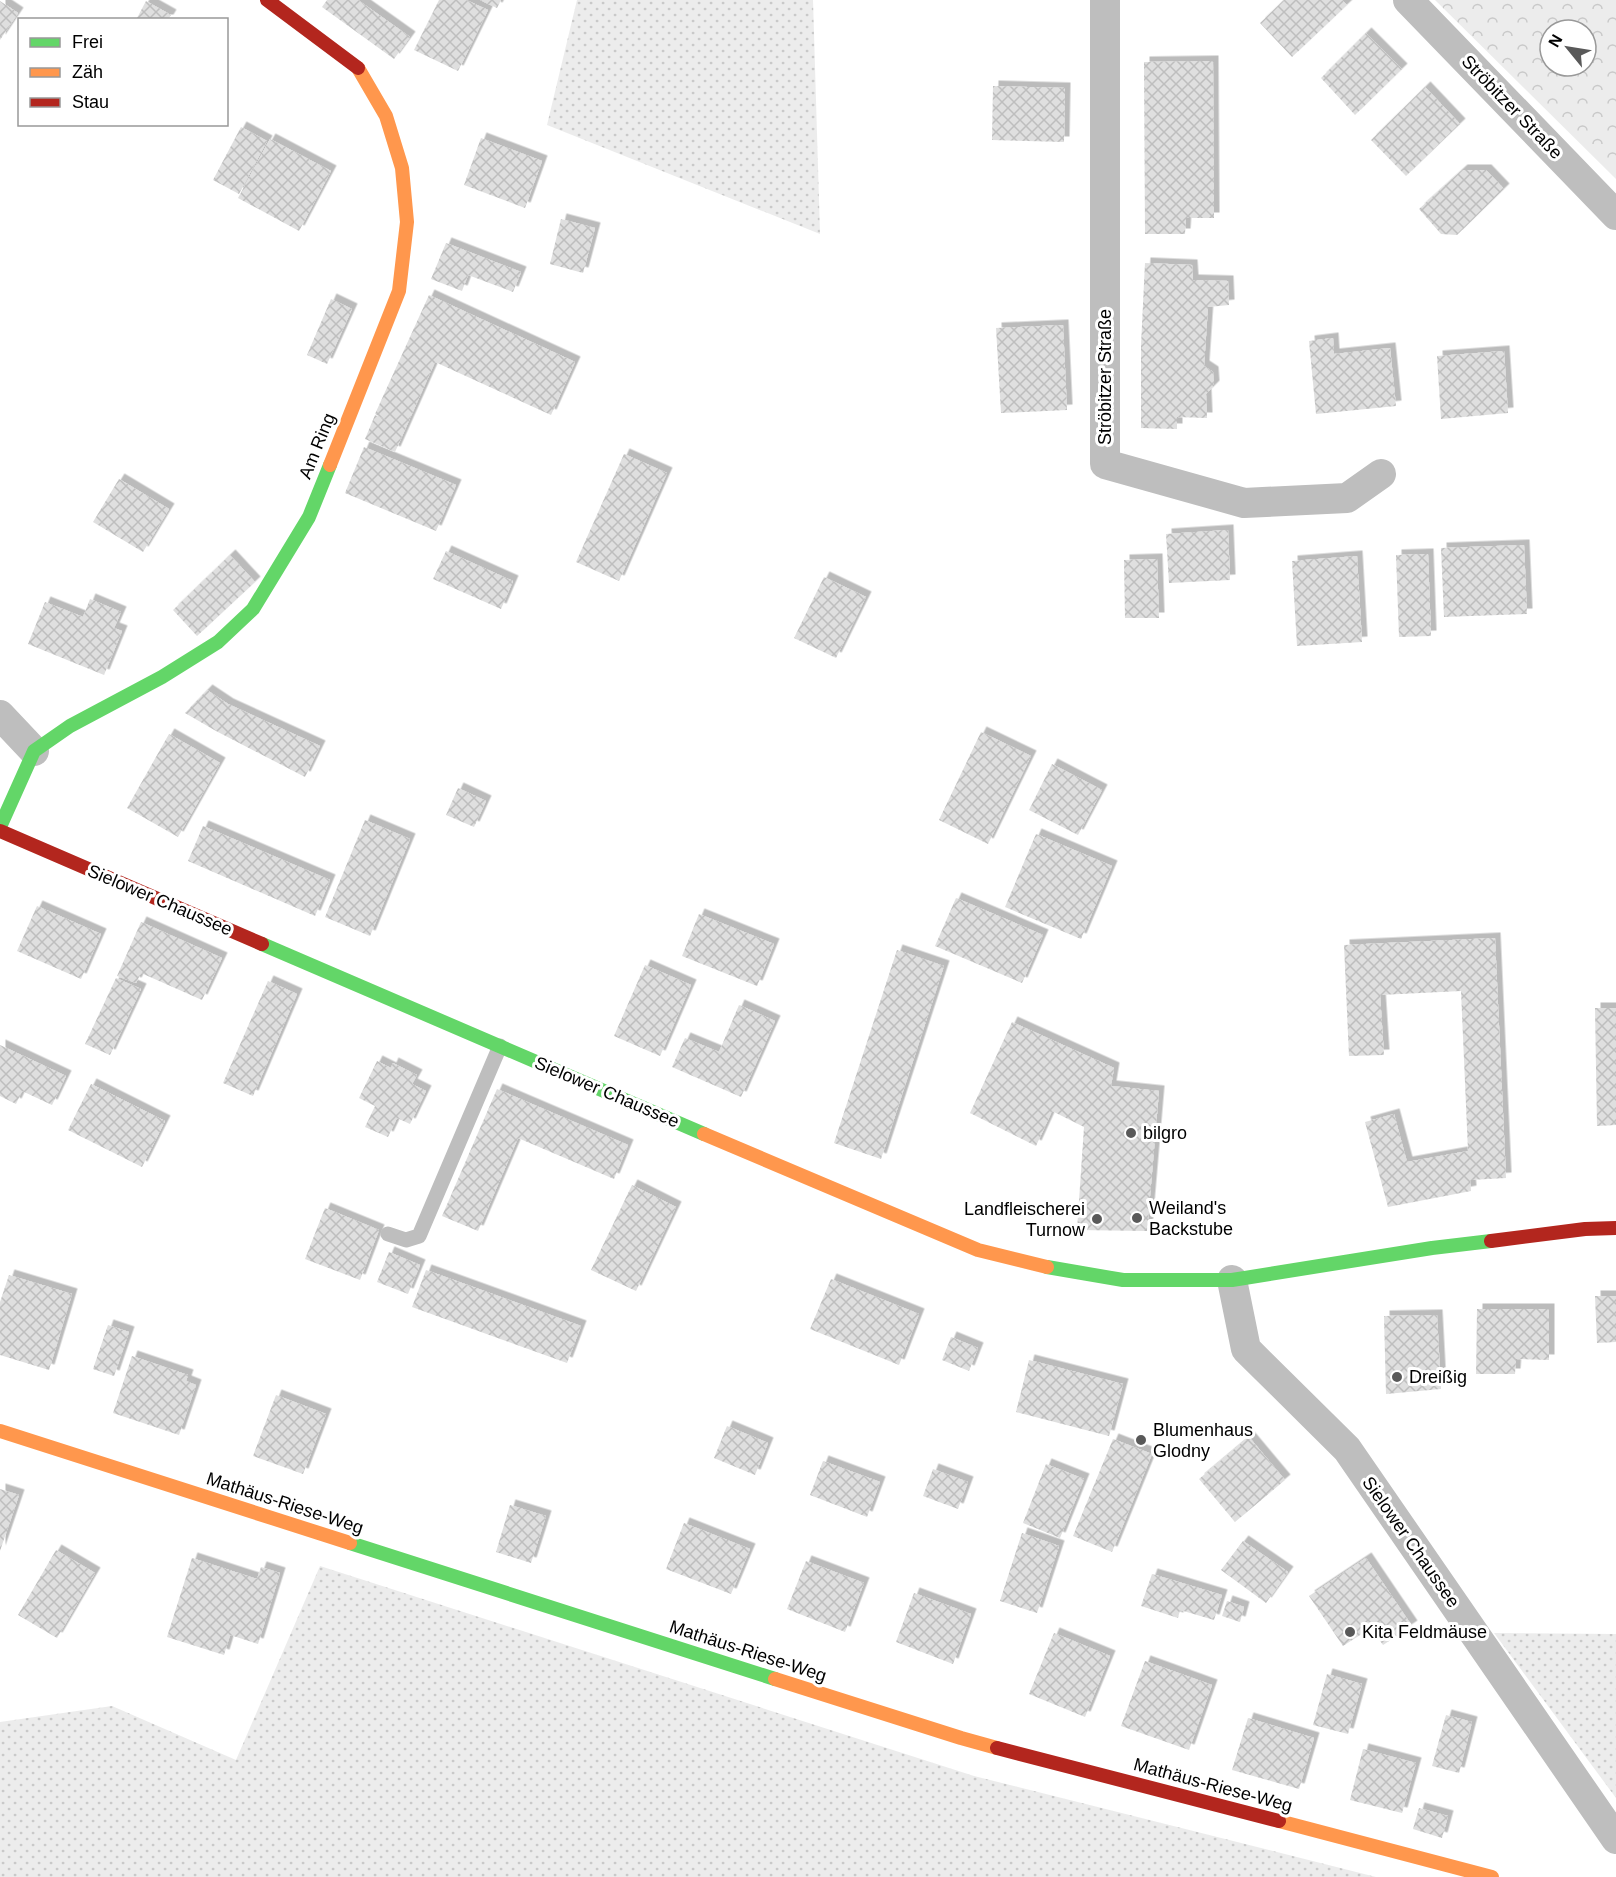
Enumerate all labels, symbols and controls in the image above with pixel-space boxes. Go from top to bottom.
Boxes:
legend [18,18,228,126]
north arrow [1538,18,1598,78]
text: N [1545,31,1566,50]
text: Frei [72,32,103,52]
street label: Ströbitzer Straße [1458,51,1566,163]
text: Zäh [72,62,103,82]
text: Stau [72,92,109,112]
street label: Ströbitzer Straße [1095,309,1115,445]
street label: Am Ring [295,410,339,482]
street label: Sielower Chaussee [85,860,235,940]
street label: Sielower Chaussee [532,1052,682,1132]
place label: bilgro [1143,1123,1187,1143]
marker: bilgro [1124,1126,1138,1140]
place label: Weiland's Backstube [1149,1198,1233,1239]
place label: Landfleischerei Turnow [964,1199,1086,1240]
marker: Weiland's Backstube [1130,1211,1144,1225]
marker: Landfleischerei Turnow [1090,1212,1104,1226]
place label: Dreißig [1409,1367,1467,1387]
marker: Dreißig [1390,1370,1404,1384]
place label: Blumenhaus Glodny [1153,1420,1253,1461]
marker: Blumenhaus Glodny [1134,1433,1148,1447]
street label: Mathäus-Riese-Weg [204,1468,366,1538]
street label: Sielower Chaussee [1358,1473,1464,1611]
street label: Mathäus-Riese-Weg [667,1616,829,1686]
place label: Kita Feldmäuse [1362,1622,1487,1642]
marker: Kita Feldmäuse [1343,1625,1357,1639]
street label: Mathäus-Riese-Weg [1131,1754,1295,1816]

